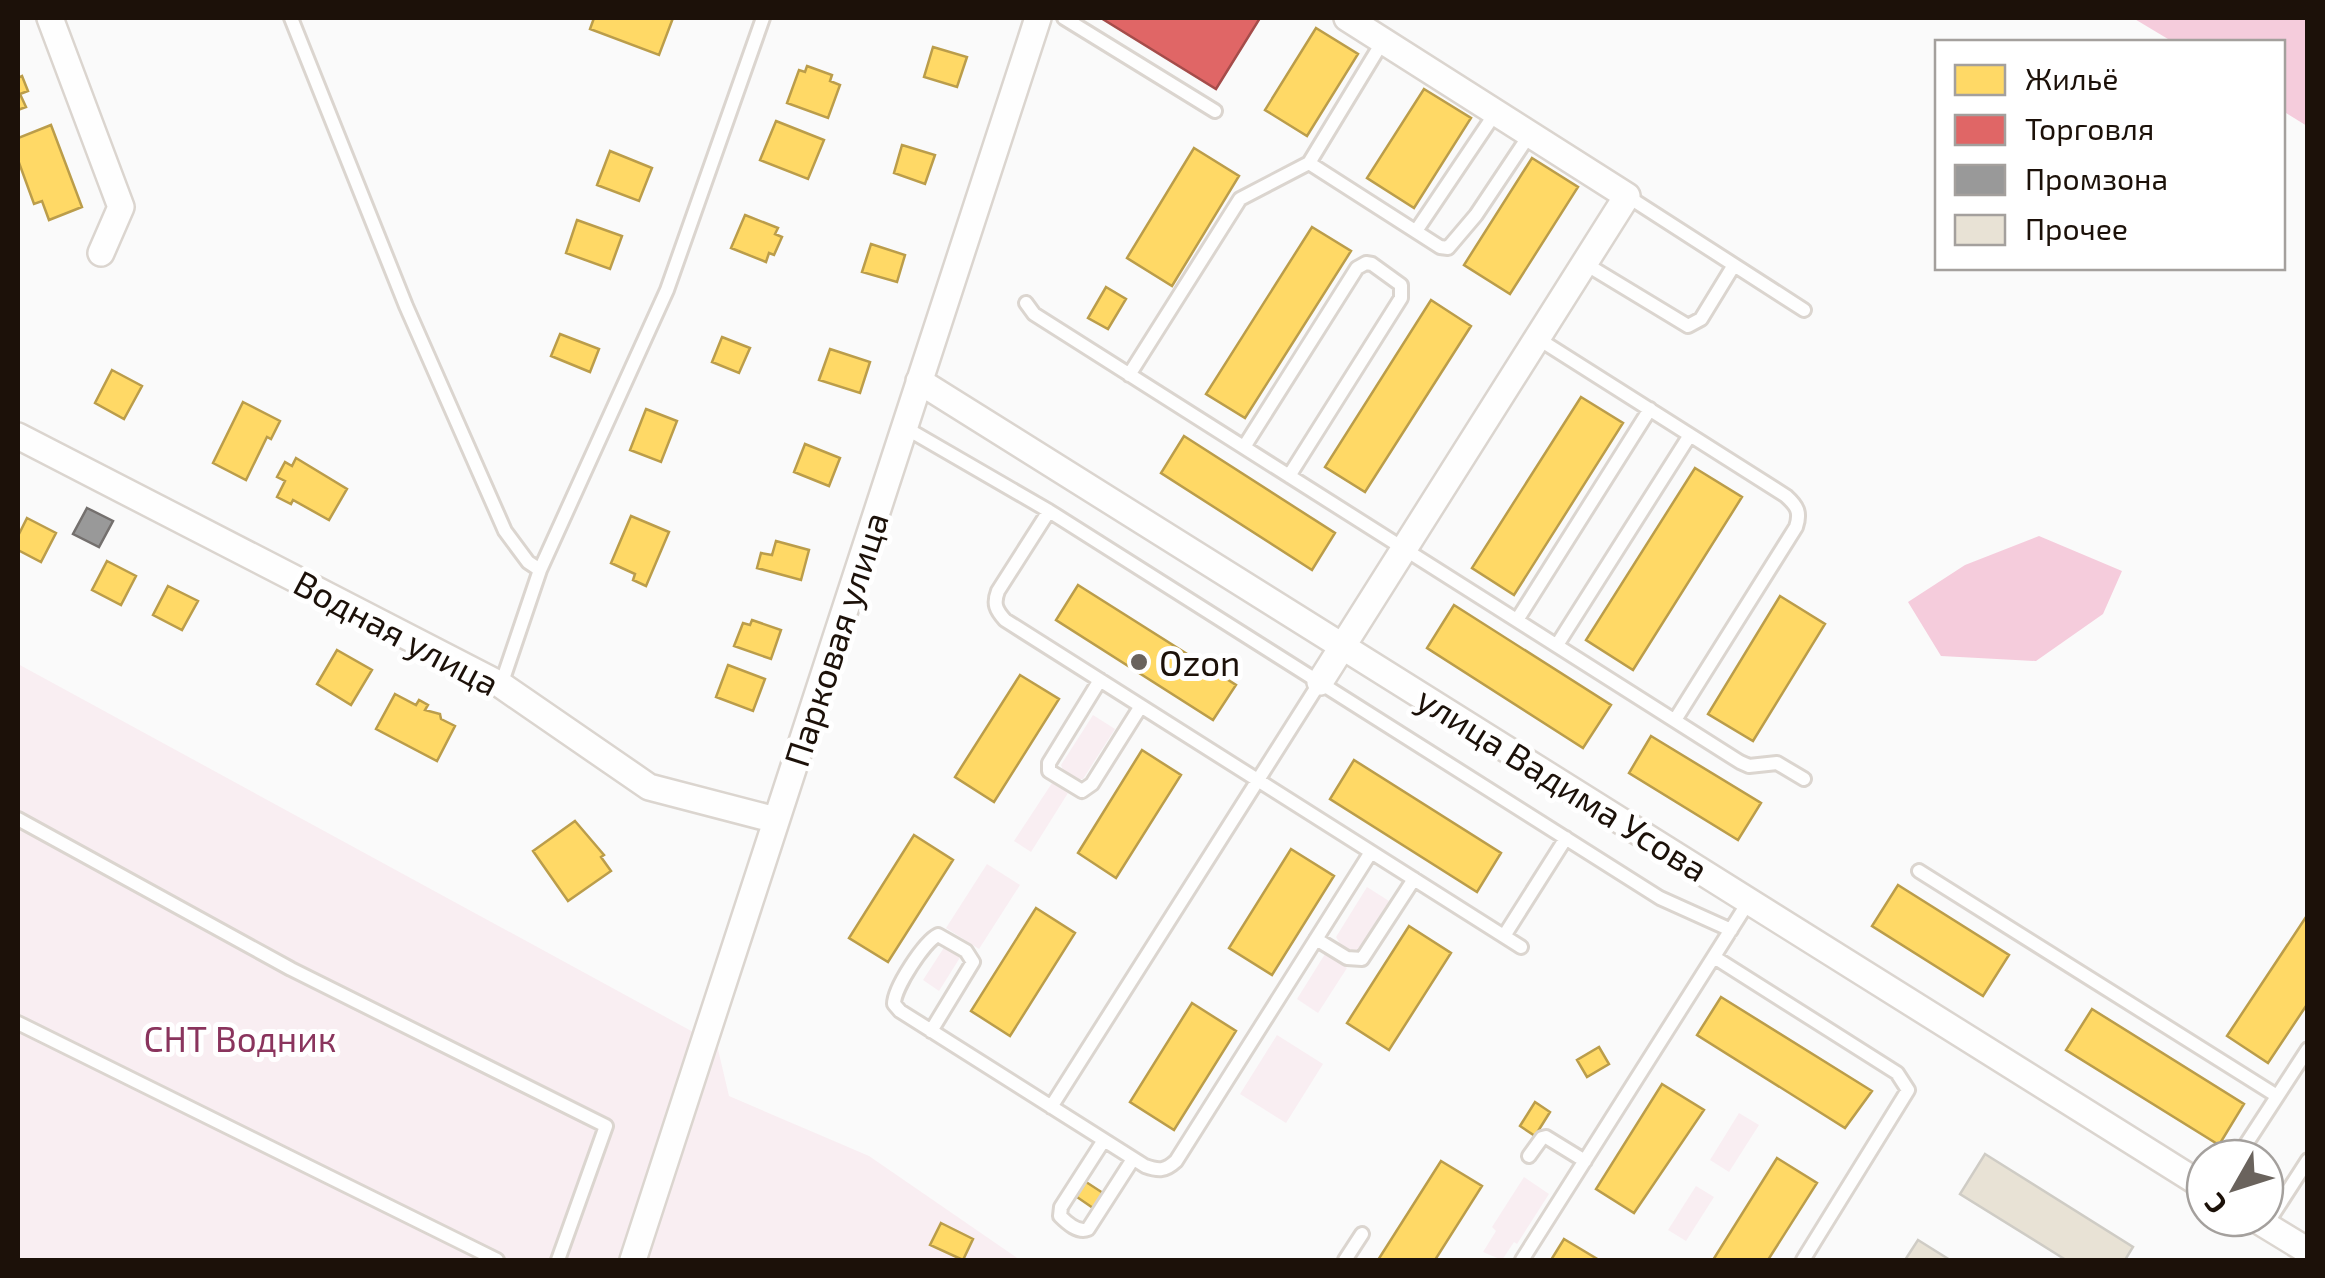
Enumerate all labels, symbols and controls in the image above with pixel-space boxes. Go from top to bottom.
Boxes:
legend [1935,40,2285,270]
text: Жильё [2025,60,2118,96]
text: Торговля [2025,110,2154,146]
text: Промзона [2025,160,2168,196]
text: Прочее [2025,210,2128,246]
street label: Парковая улица [774,506,897,772]
street label: Водная улица [287,560,507,704]
place label: Ozon [1159,641,1240,683]
marker: Ozon [1128,651,1150,673]
street label: улица Вадима Усова [1409,676,1716,890]
park label: СНТ Водник [144,1017,336,1059]
north arrow [2185,1138,2285,1238]
text: С [2196,1187,2233,1221]

